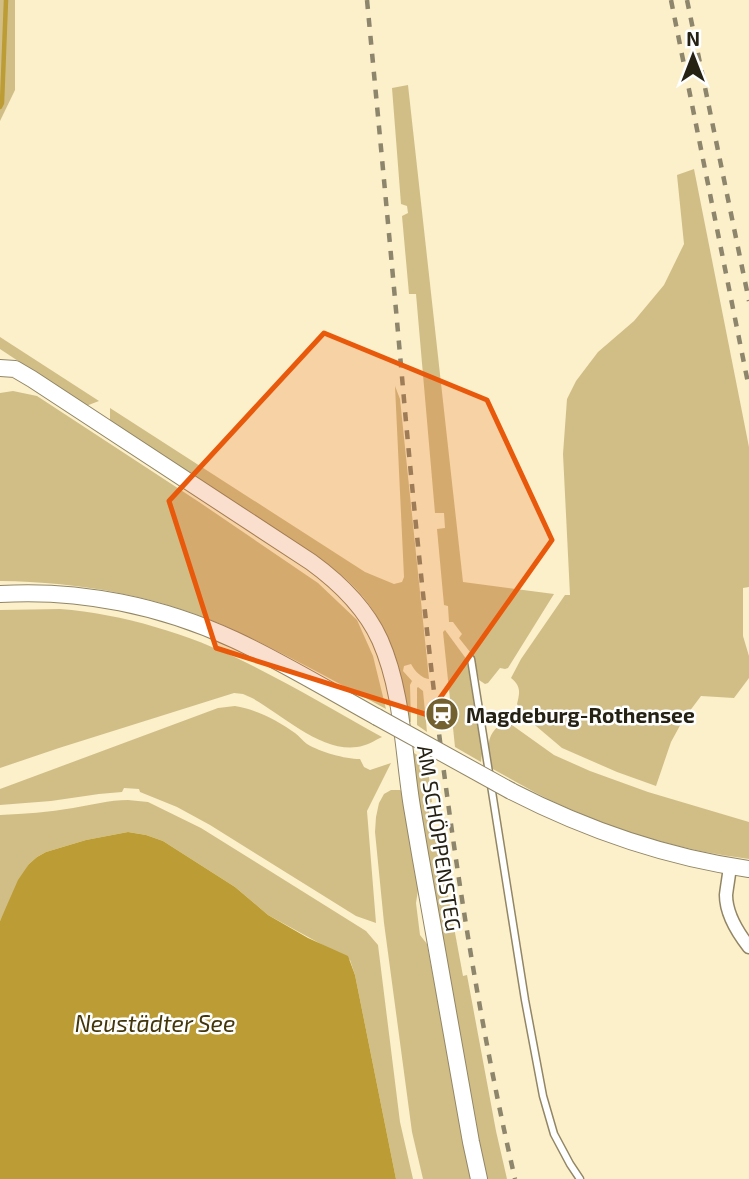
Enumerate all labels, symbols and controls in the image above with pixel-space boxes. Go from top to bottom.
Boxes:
north arrow [658,21,728,91]
text: N [686,27,700,50]
station icon: Magdeburg-Rothensee [423,695,461,733]
place label: Magdeburg-Rothensee [466,702,695,727]
street label: AM SCHÖPPENSTEG [413,743,467,933]
water label: Neustädter See [75,1009,235,1037]

